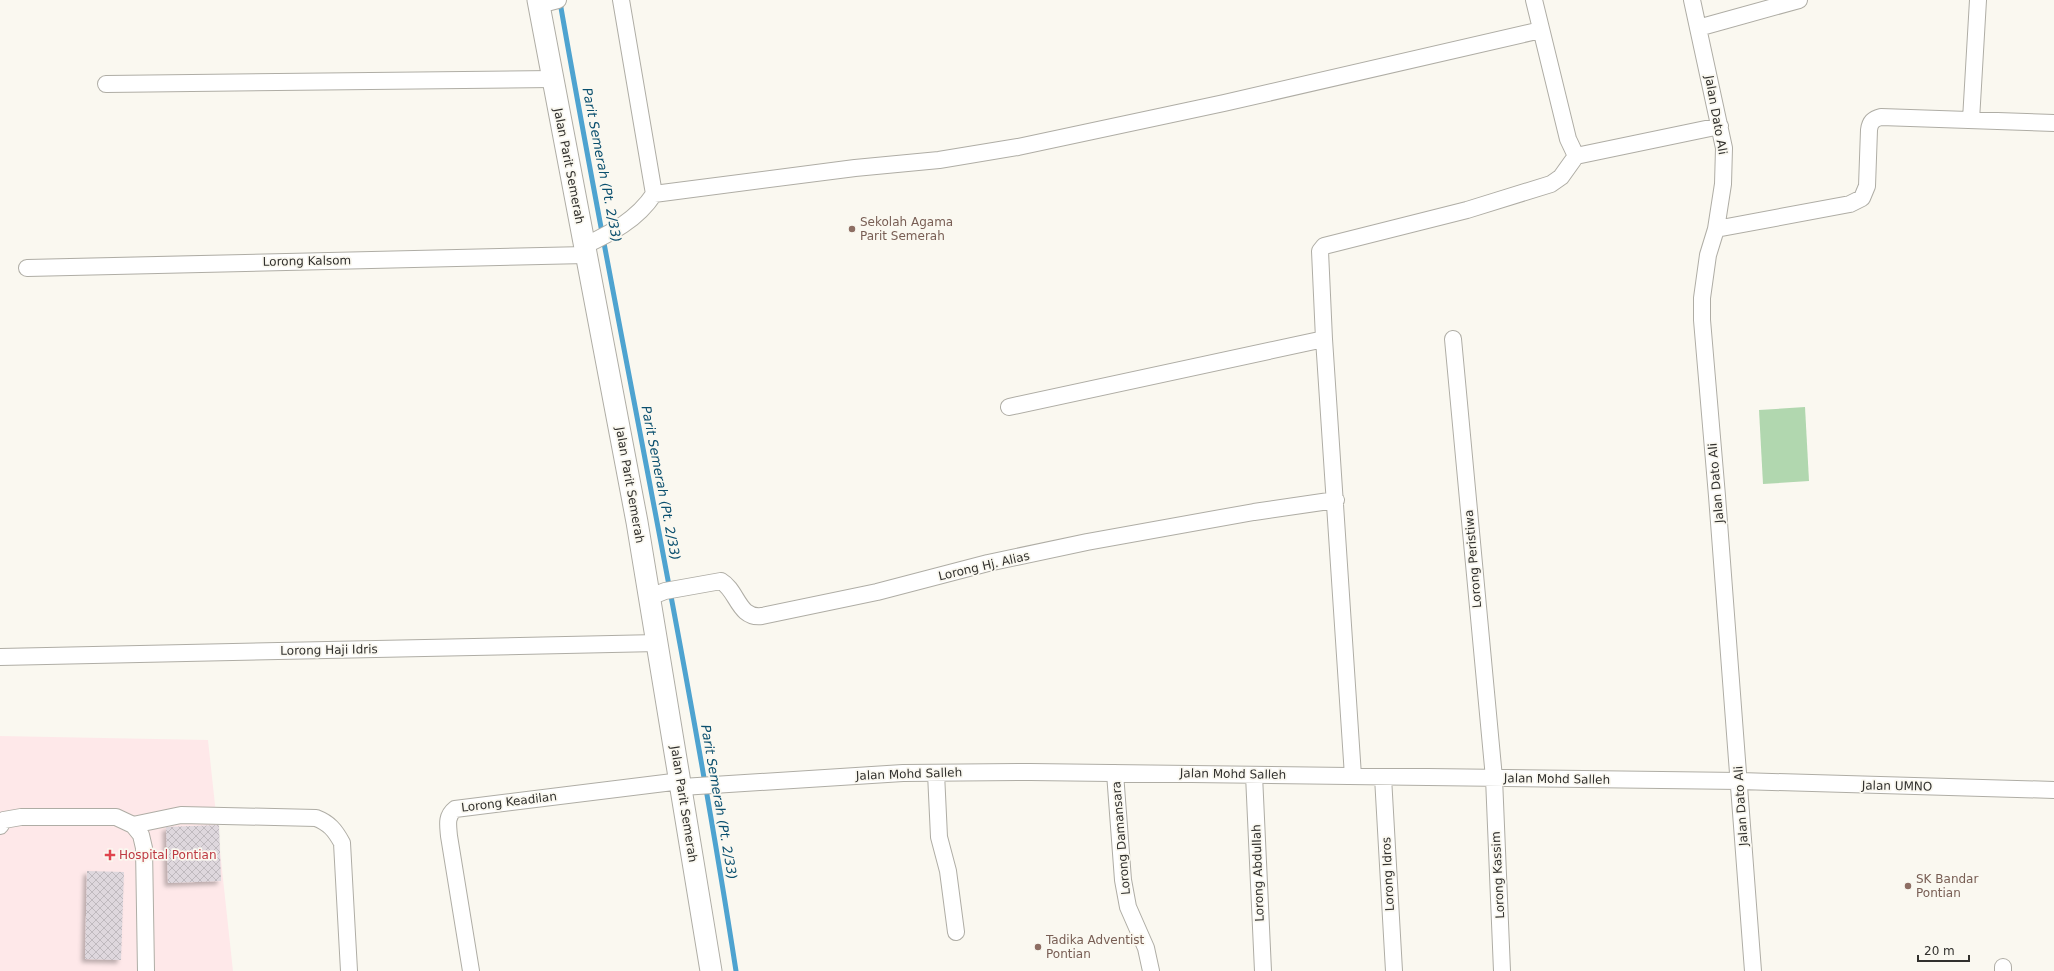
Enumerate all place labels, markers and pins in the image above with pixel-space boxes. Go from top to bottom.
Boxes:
place label: Sekolah Agama Parit Semerah [860,215,953,243]
marker: Sekolah Agama Parit Semerah [847,224,857,234]
place label: Hospital Pontian [119,848,217,862]
marker: Hospital Pontian [104,849,116,861]
place label: SK Bandar Pontian [1916,872,1978,900]
marker: SK Bandar Pontian [1903,881,1913,891]
place label: Tadika Adventist Pontian [1045,933,1145,961]
marker: Tadika Adventist Pontian [1033,942,1043,952]

